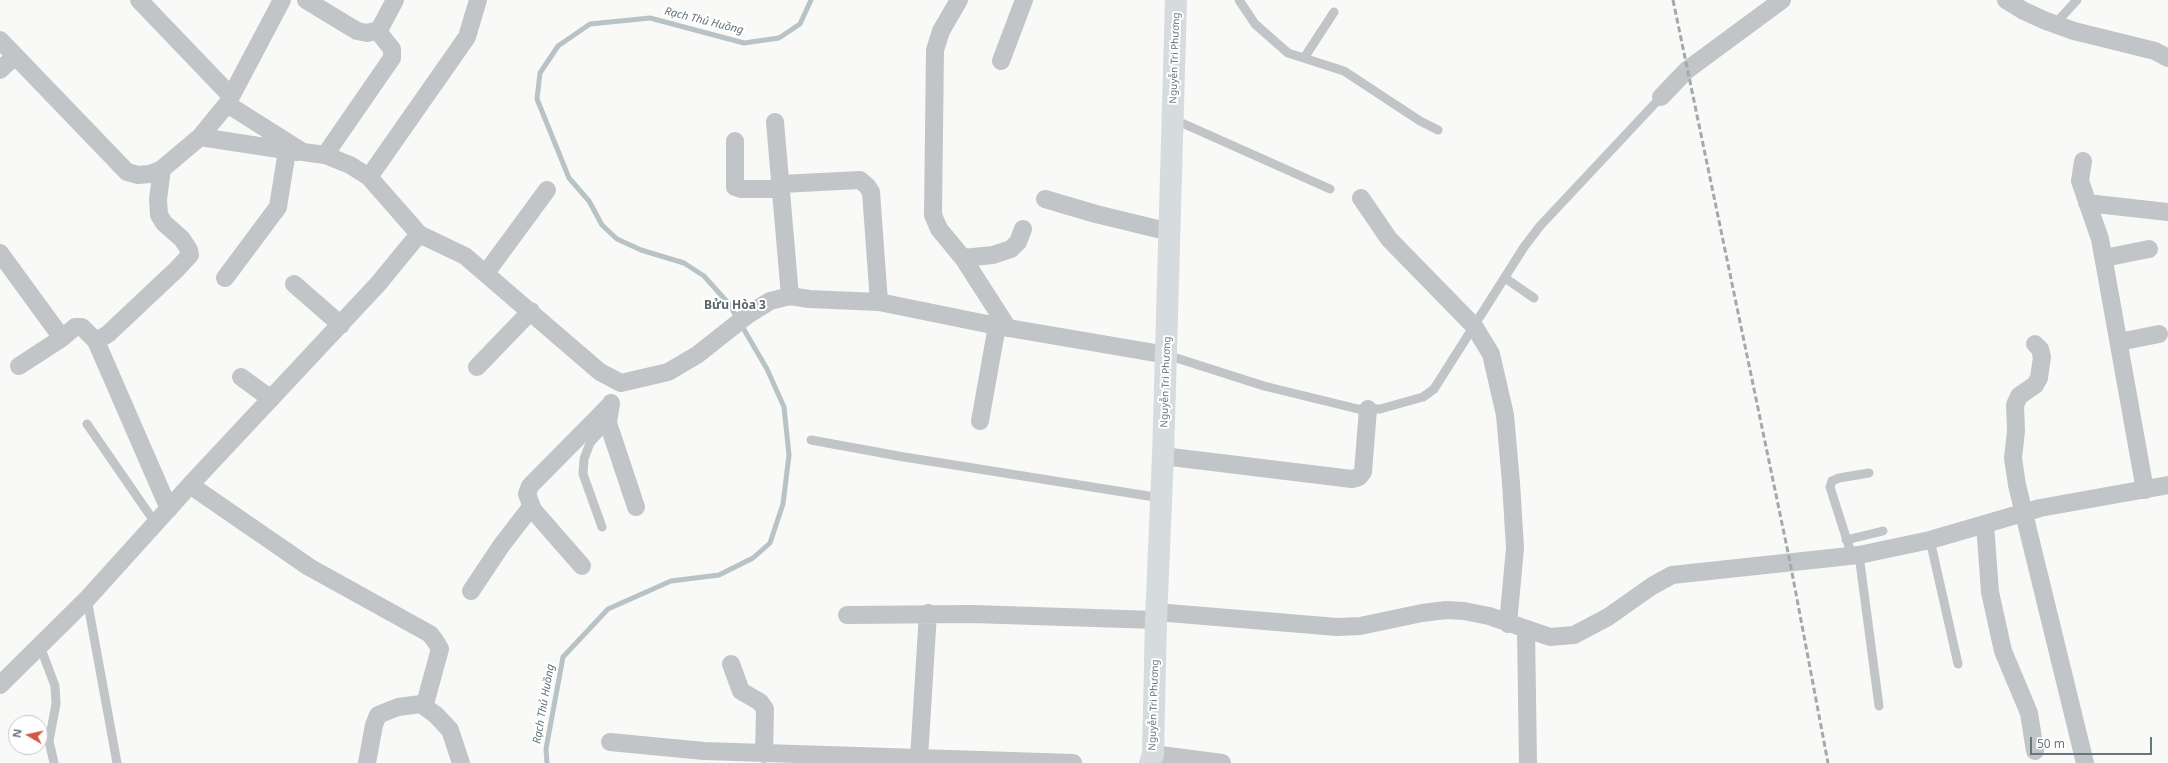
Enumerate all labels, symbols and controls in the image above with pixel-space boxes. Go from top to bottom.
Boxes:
water label: Rạch Thủ Huồng [663,5,745,37]
street label: Nguyễn Tri Phương [1167,12,1183,104]
district label: Bửu Hòa 3 [704,299,766,313]
street label: Nguyễn Tri Phương [1158,336,1174,428]
street label: Nguyễn Tri Phương [1146,659,1162,751]
water label: Rạch Thủ Huồng [530,663,558,745]
north arrow [8,715,48,755]
text: N [9,728,25,739]
scale bar [2032,729,2154,755]
text: 50 m [2037,735,2065,752]

